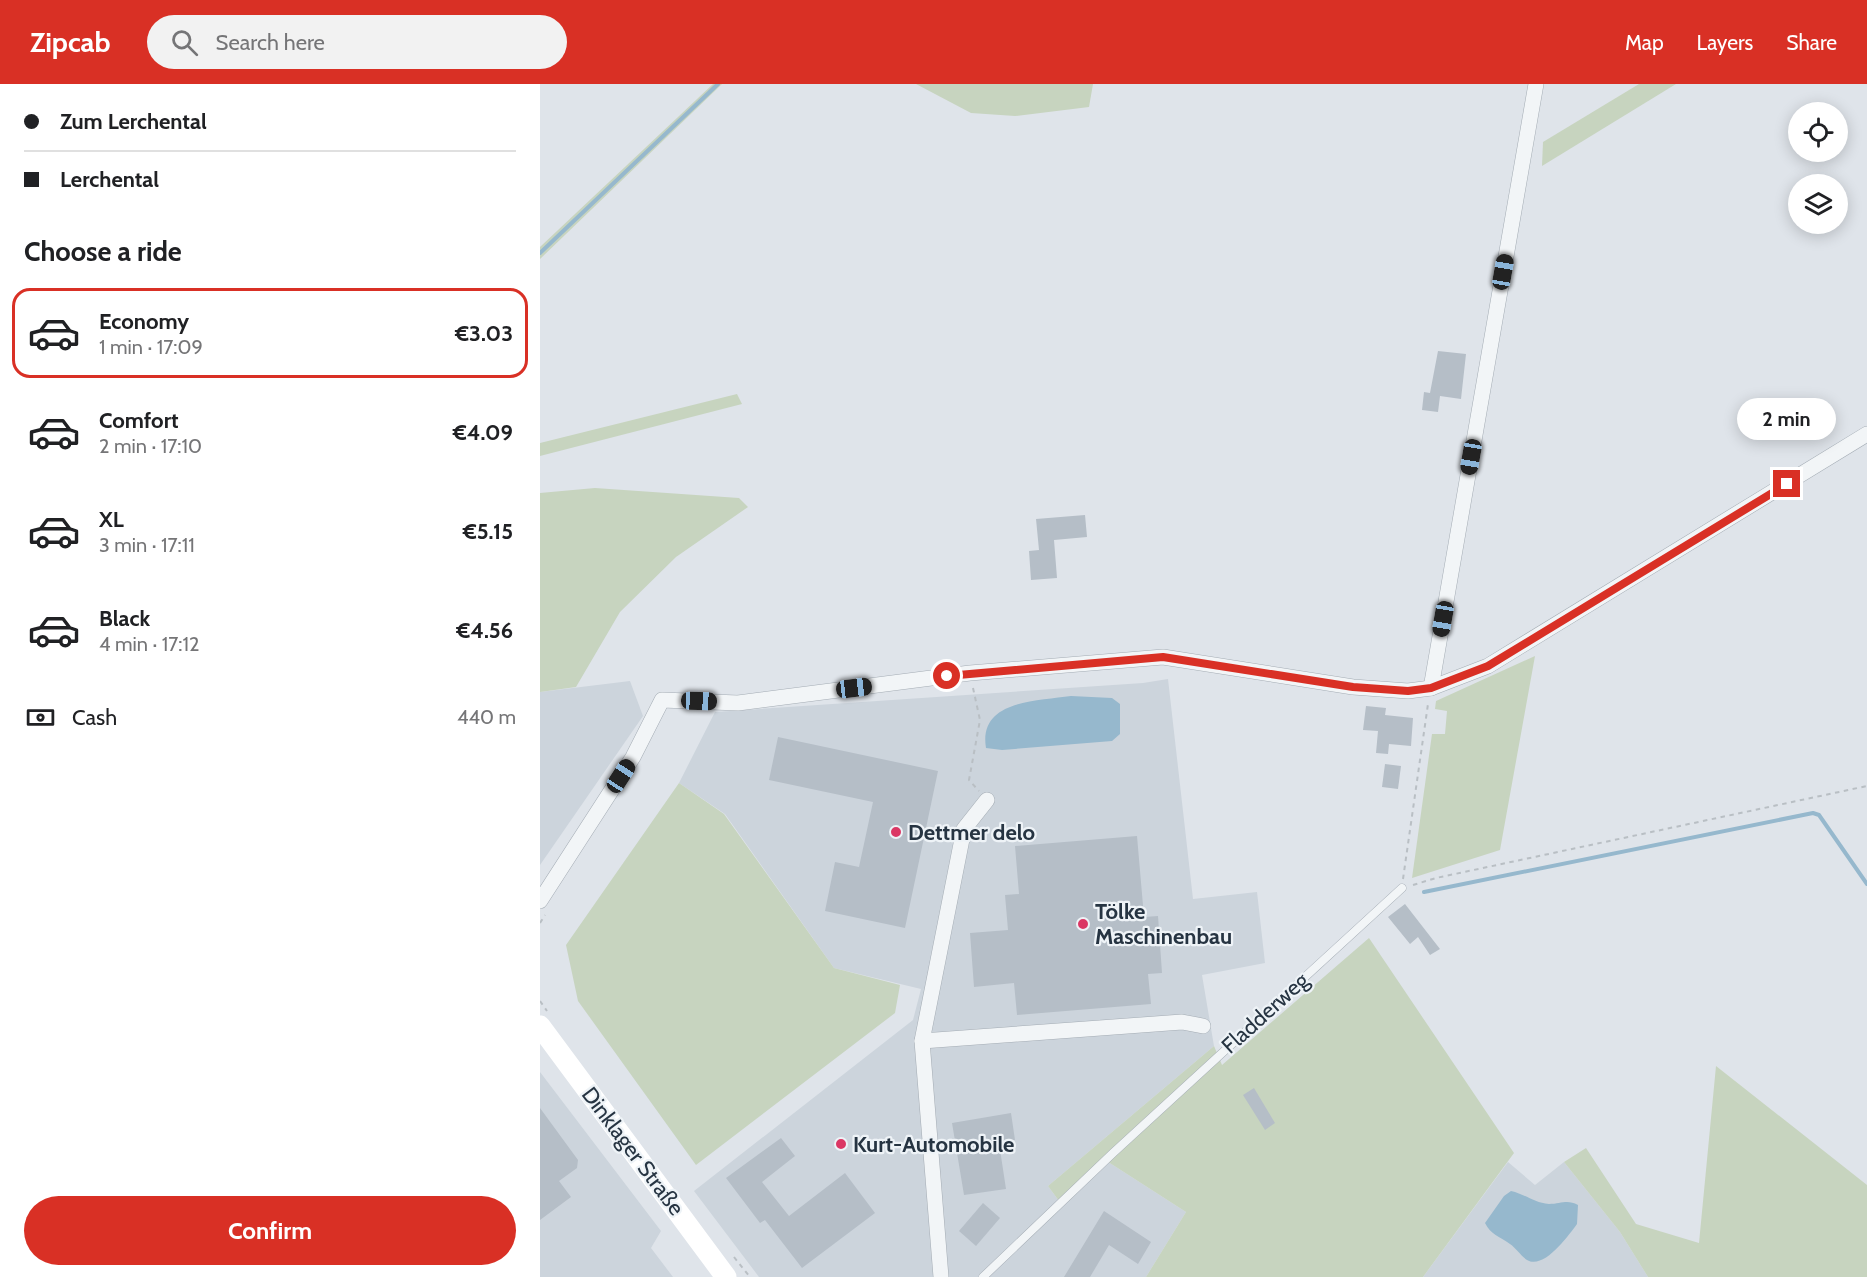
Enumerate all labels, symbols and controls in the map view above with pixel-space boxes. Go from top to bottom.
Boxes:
search box [147,15,567,69]
text: Zipcab [30,25,111,59]
icon: search [168,26,201,59]
text: Search here [216,29,325,56]
text: Map [1625,30,1664,55]
text: Layers [1697,30,1753,55]
text: Share [1786,30,1837,55]
map controls [1788,102,1848,234]
button: locate [1788,102,1848,162]
text: Zum Lerchental [60,108,207,135]
text: Lerchental [60,166,159,193]
button: layers [1788,174,1848,234]
text: Choose a ride [24,235,182,268]
car [1491,253,1515,291]
icon: car [27,306,81,360]
text: Economy [99,308,189,335]
text: €3.03 [455,320,513,347]
text: 1 min · 17:09 [99,335,203,359]
callout: 2 min [1738,397,1836,439]
icon: car [27,405,81,459]
text: Comfort [99,407,178,434]
text: 2 min [1762,407,1811,431]
text: €4.09 [453,419,513,446]
text: 2 min · 17:10 [99,434,202,458]
car [1459,438,1483,476]
route end [1773,470,1800,497]
icon: car [27,504,81,558]
text: XL [99,506,124,533]
text: €5.15 [463,518,513,545]
text: 3 min · 17:11 [99,533,195,557]
car [1431,600,1455,638]
icon: car [27,603,81,657]
text: Black [99,605,150,632]
text: €4.56 [456,617,513,644]
text: 4 min · 17:12 [99,632,200,656]
route start [933,662,960,689]
car [835,677,873,699]
car [681,691,717,711]
icon: cash [24,701,57,734]
text: Cash [72,704,117,731]
text: 440 m [457,705,516,729]
car [604,756,638,796]
place label: Dettmer delo [908,819,1035,846]
marker: Dettmer delo [889,825,903,839]
place label: Tölke Maschinenbau [1095,898,1232,950]
marker: Tölke Maschinenbau [1076,917,1090,931]
street label: Fladderweg [1216,966,1315,1059]
street label: Dinklager Straße [576,1082,690,1220]
place label: Kurt-Automobile [853,1131,1014,1158]
marker: Kurt-Automobile [834,1137,848,1151]
button: Confirm [24,1196,516,1265]

